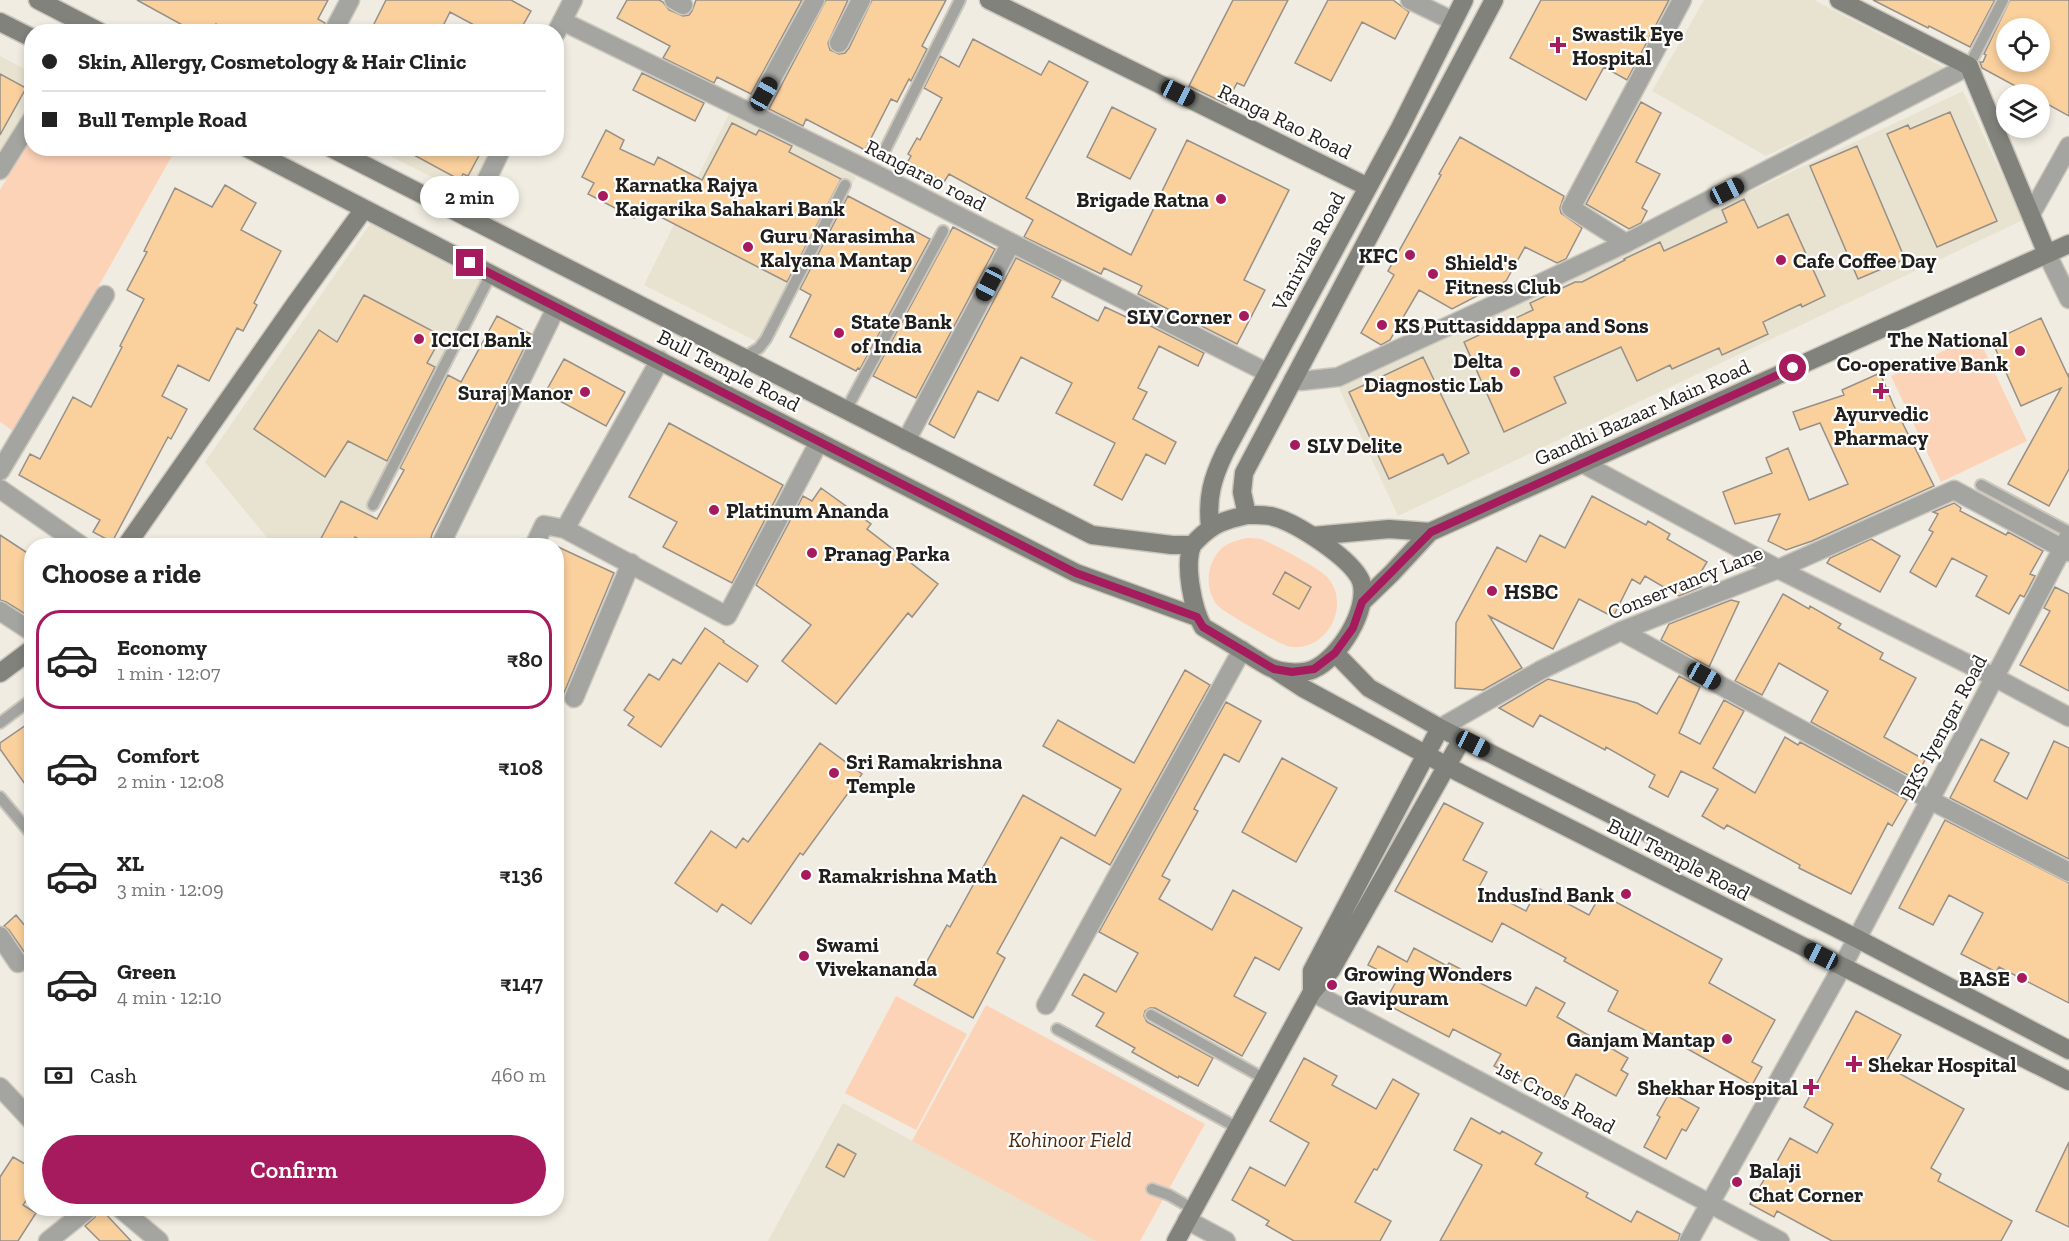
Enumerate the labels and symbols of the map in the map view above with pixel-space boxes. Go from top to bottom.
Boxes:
place label: Swastik Eye Hospital [1572,21,1683,70]
marker: Swastik Eye Hospital [1549,36,1567,54]
car [747,74,781,114]
car [1158,77,1198,109]
street label: Ranga Rao Road [1214,78,1356,164]
street label: Rangarao road [861,134,991,216]
place label: Karnatka Rajya Kaigarika Sahakari Bank [615,172,845,221]
car [1707,175,1747,207]
callout: 2 min [420,176,520,218]
place label: Brigade Ratna [1076,187,1209,212]
street label: Vanivilas Road [1266,187,1350,316]
marker: Karnatka Rajya Kaigarika Sahakari Bank [596,189,610,203]
marker: Brigade Ratna [1214,192,1228,206]
place label: Guru Narasimha Kalyana Mantap [760,223,916,272]
marker: Guru Narasimha Kalyana Mantap [741,240,755,254]
place label: KFC [1358,243,1398,268]
marker: KFC [1403,248,1417,262]
place label: Cafe Coffee Day [1793,248,1936,273]
route end [456,249,483,276]
place label: Shield's Fitness Club [1445,250,1561,299]
marker: Cafe Coffee Day [1774,253,1788,267]
car [973,264,1005,304]
marker: Shield's Fitness Club [1426,267,1440,281]
place label: SLV Corner [1127,304,1232,329]
place label: State Bank of India [851,309,952,358]
marker: SLV Corner [1237,309,1251,323]
place label: KS Puttasiddappa and Sons [1394,313,1649,338]
marker: KS Puttasiddappa and Sons [1375,318,1389,332]
street label: Bull Temple Road [654,323,805,417]
marker: State Bank of India [832,326,846,340]
place label: ICICI Bank [431,327,532,352]
place label: The National Co-operative Bank [1837,327,2008,376]
marker: ICICI Bank [412,332,426,346]
marker: The National Co-operative Bank [2013,344,2027,358]
place label: Delta Diagnostic Lab [1364,348,1503,397]
street label: Gandhi Bazaar Main Road [1530,353,1754,471]
route start [1779,354,1806,381]
marker: Delta Diagnostic Lab [1508,365,1522,379]
place label: Suraj Manor [458,380,573,405]
marker: Ayurvedic Pharmacy [1874,384,1888,398]
marker: Suraj Manor [578,385,592,399]
place label: Ayurvedic Pharmacy [1833,401,1929,450]
place label: SLV Delite [1307,433,1402,458]
marker: SLV Delite [1288,438,1302,452]
place label: Platinum Ananda [726,498,889,523]
marker: Platinum Ananda [707,503,721,517]
street label: Conservancy Lane [1604,539,1766,625]
place label: Pranag Parka [824,541,950,566]
marker: Pranag Parka [805,546,819,560]
place label: HSBC [1504,579,1558,604]
marker: HSBC [1485,584,1499,598]
street label: BKS Iyengar Road [1894,650,1992,804]
car [1684,659,1724,693]
car [1453,728,1493,760]
place label: Sri Ramakrishna Temple [846,749,1003,798]
marker: Sri Ramakrishna Temple [827,766,841,780]
street label: Bull Temple Road [1604,812,1755,906]
place label: Ramakrishna Math [818,863,997,888]
marker: Ramakrishna Math [799,868,813,882]
place label: IndusInd Bank [1477,882,1614,907]
marker: IndusInd Bank [1619,887,1633,901]
place label: Swami Vivekananda [816,932,937,981]
car [1801,940,1841,972]
marker: Swami Vivekananda [797,949,811,963]
place label: Growing Wonders Gavipuram [1344,961,1512,1010]
place label: BASE [1959,966,2010,991]
marker: BASE [2015,971,2029,985]
marker: Growing Wonders Gavipuram [1325,978,1339,992]
place label: Ganjam Mantap [1566,1027,1715,1052]
marker: Ganjam Mantap [1720,1032,1734,1046]
place label: Shekar Hospital [1868,1052,2017,1077]
street label: 1st Cross Road [1492,1055,1620,1139]
marker: Shekar Hospital [1845,1055,1863,1073]
place label: Shekhar Hospital [1637,1075,1798,1100]
marker: Shekhar Hospital [1802,1078,1820,1096]
park label: Kohinoor Field [1008,1127,1132,1152]
place label: Balaji Chat Corner [1749,1158,1863,1207]
marker: Balaji Chat Corner [1730,1175,1744,1189]

